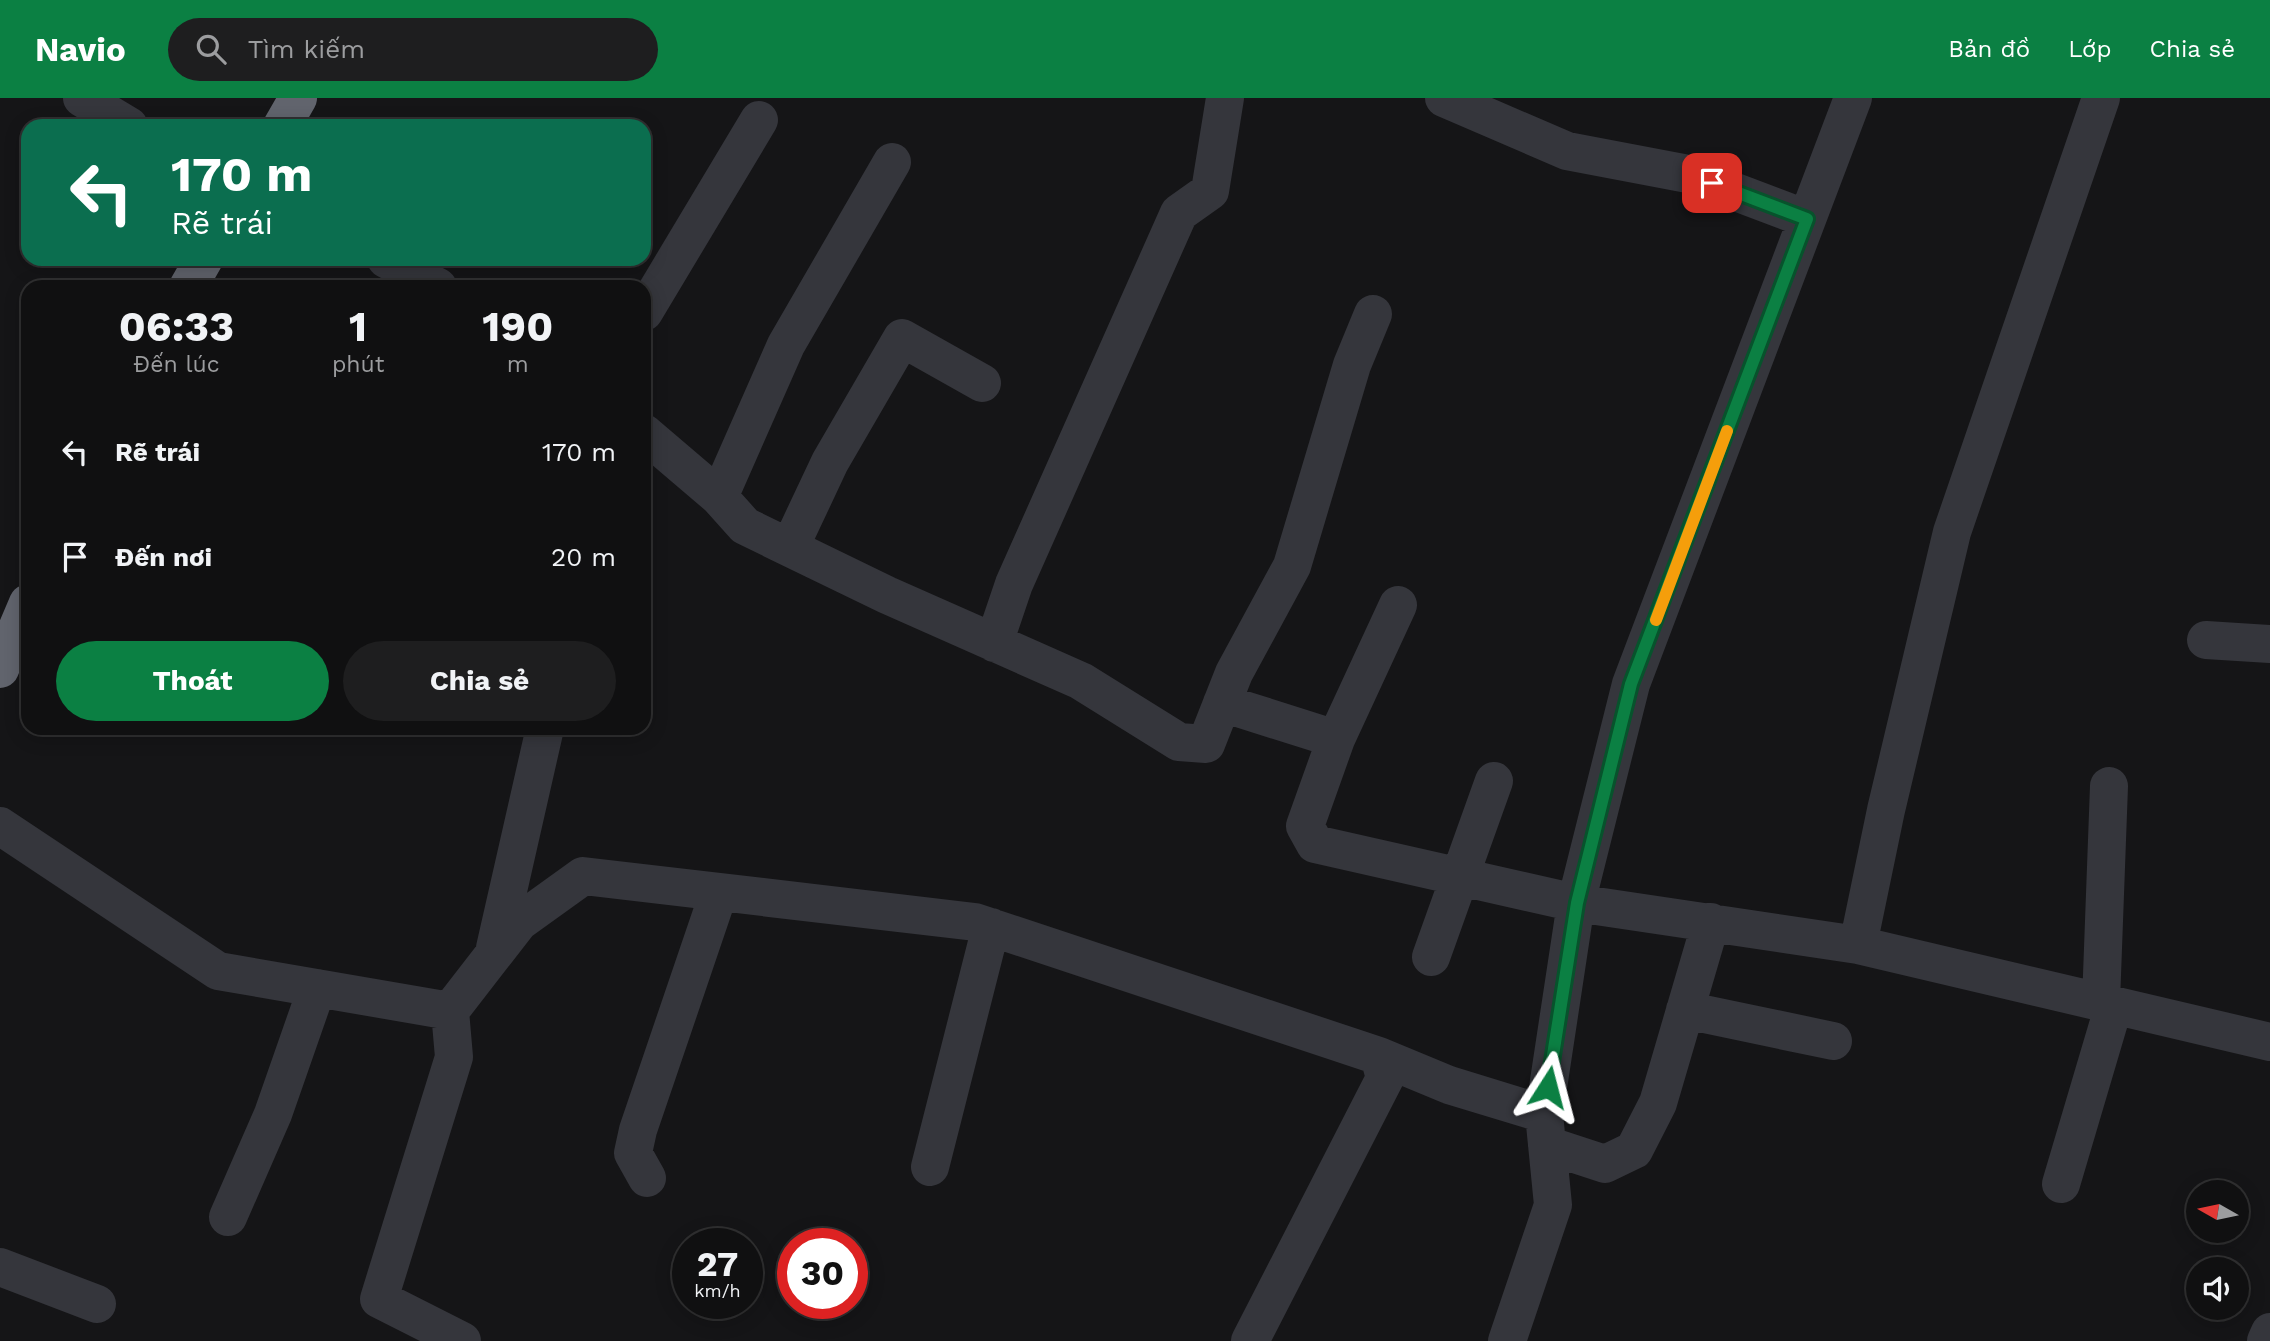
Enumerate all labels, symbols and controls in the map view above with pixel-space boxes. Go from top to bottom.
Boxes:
search box [168,18,658,81]
text: Navio [35,30,126,69]
icon: search [192,30,230,68]
text: Tìm kiếm [248,34,365,64]
text: Bản đồ [1948,35,2030,63]
text: Lớp [2068,35,2112,63]
text: Chia sẻ [2150,35,2235,63]
text: 170 m [171,145,312,203]
icon: left [56,147,147,238]
pin [1682,153,1742,213]
icon: arrive [1693,164,1731,202]
text: Rẽ trái [171,204,273,242]
text: 06:33 [119,302,234,351]
text: 1 [349,302,367,351]
text: 190 [482,302,553,351]
text: Đến lúc [133,351,220,378]
text: phút [332,351,384,378]
text: m [507,351,529,378]
icon: left [56,433,94,471]
text: Rẽ trái [115,437,200,467]
text: 170 m [542,437,616,467]
icon: arrive [56,538,94,576]
text: Đến nơi [115,542,212,572]
text: 20 m [551,542,616,572]
button: Thoát [56,641,329,721]
button: Chia sẻ [343,641,616,721]
position arrow [1511,1050,1585,1124]
north arrow [2186,1180,2249,1242]
map controls [2186,1180,2249,1320]
speed limit sign: 30 [777,1228,868,1319]
text: 27 [697,1243,738,1285]
button: sound [2186,1257,2249,1320]
text: km/h [694,1280,741,1301]

